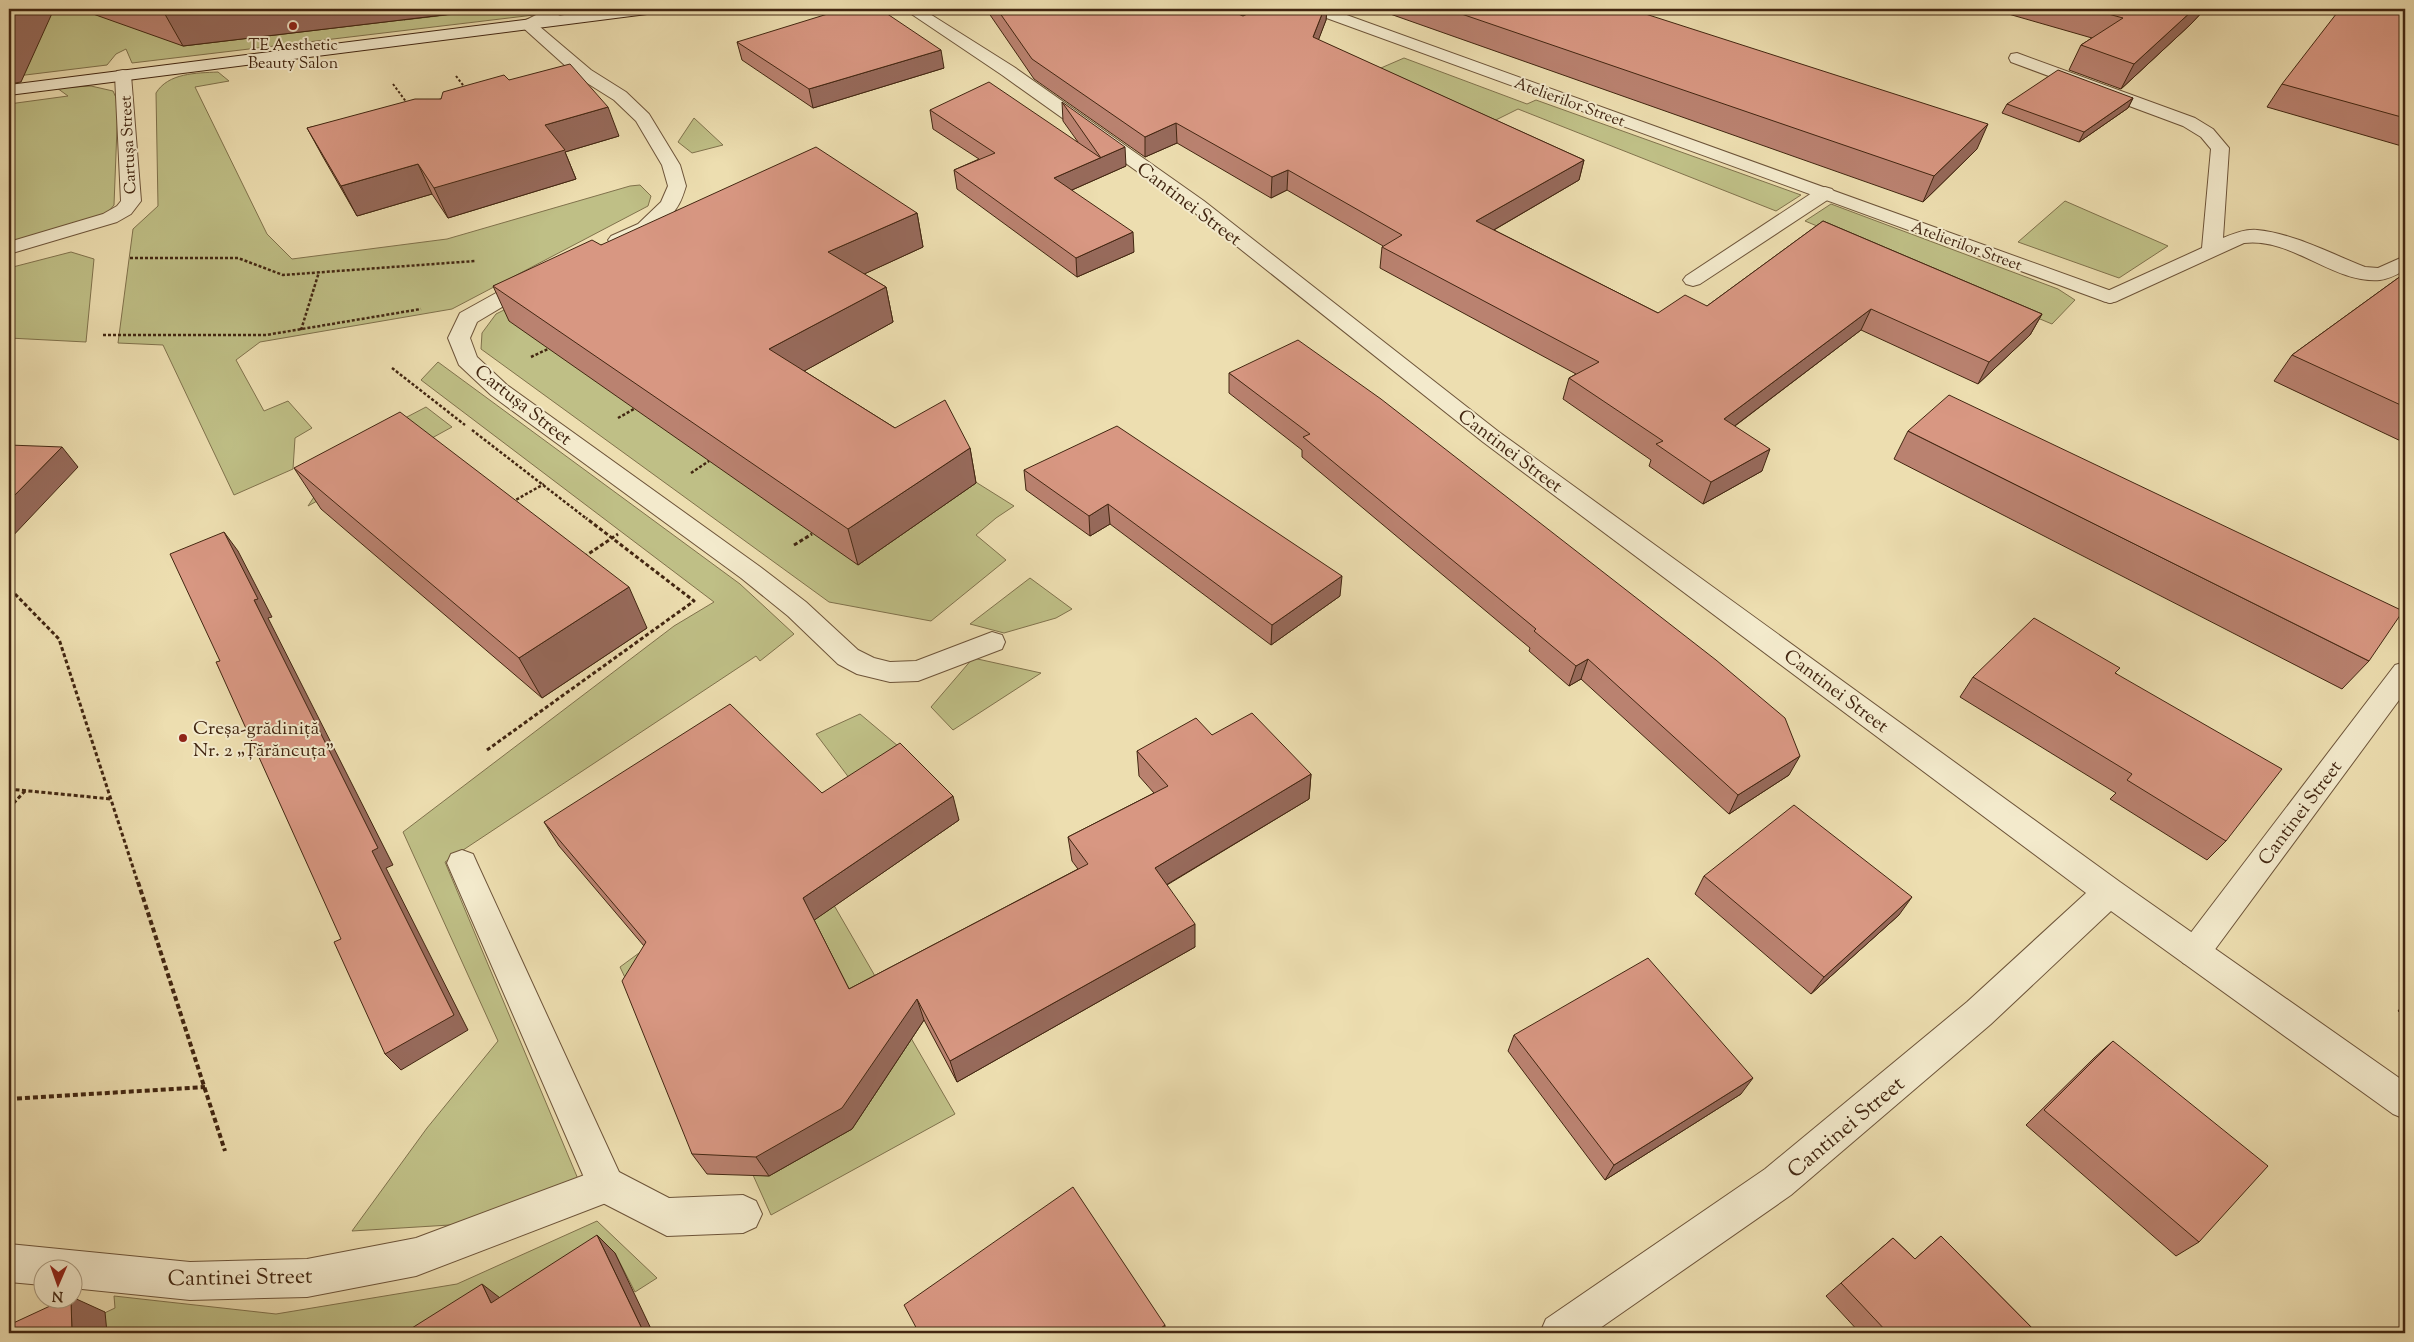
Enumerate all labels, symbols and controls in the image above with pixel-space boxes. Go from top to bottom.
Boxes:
marker: TE Aesthetic Beauty Salon [287,20,299,32]
place label: TE Aesthetic Beauty Salon [248,35,339,76]
street label: Atelierilor Street [1511,73,1628,134]
street label: Cartușa Street [115,94,144,195]
street label: Cantinei Street [1130,157,1247,254]
street label: Atelierilor Street [1908,217,2025,278]
street label: Cartușa Street [468,359,577,453]
street label: Cantinei Street [1451,404,1568,501]
street label: Cantinei Street [1777,644,1894,741]
place label: Creșa-grădiniță Nr. 2 „Țărăncuța” [193,716,334,765]
marker: Creșa-grădiniță Nr. 2 „Țărăncuța” [177,732,189,744]
street label: Cantinei Street [2253,755,2350,872]
street label: Cantinei Street [1781,1069,1913,1187]
north arrow [32,1260,82,1310]
street label: Cantinei Street [167,1262,313,1296]
text: N [52,1285,64,1305]

